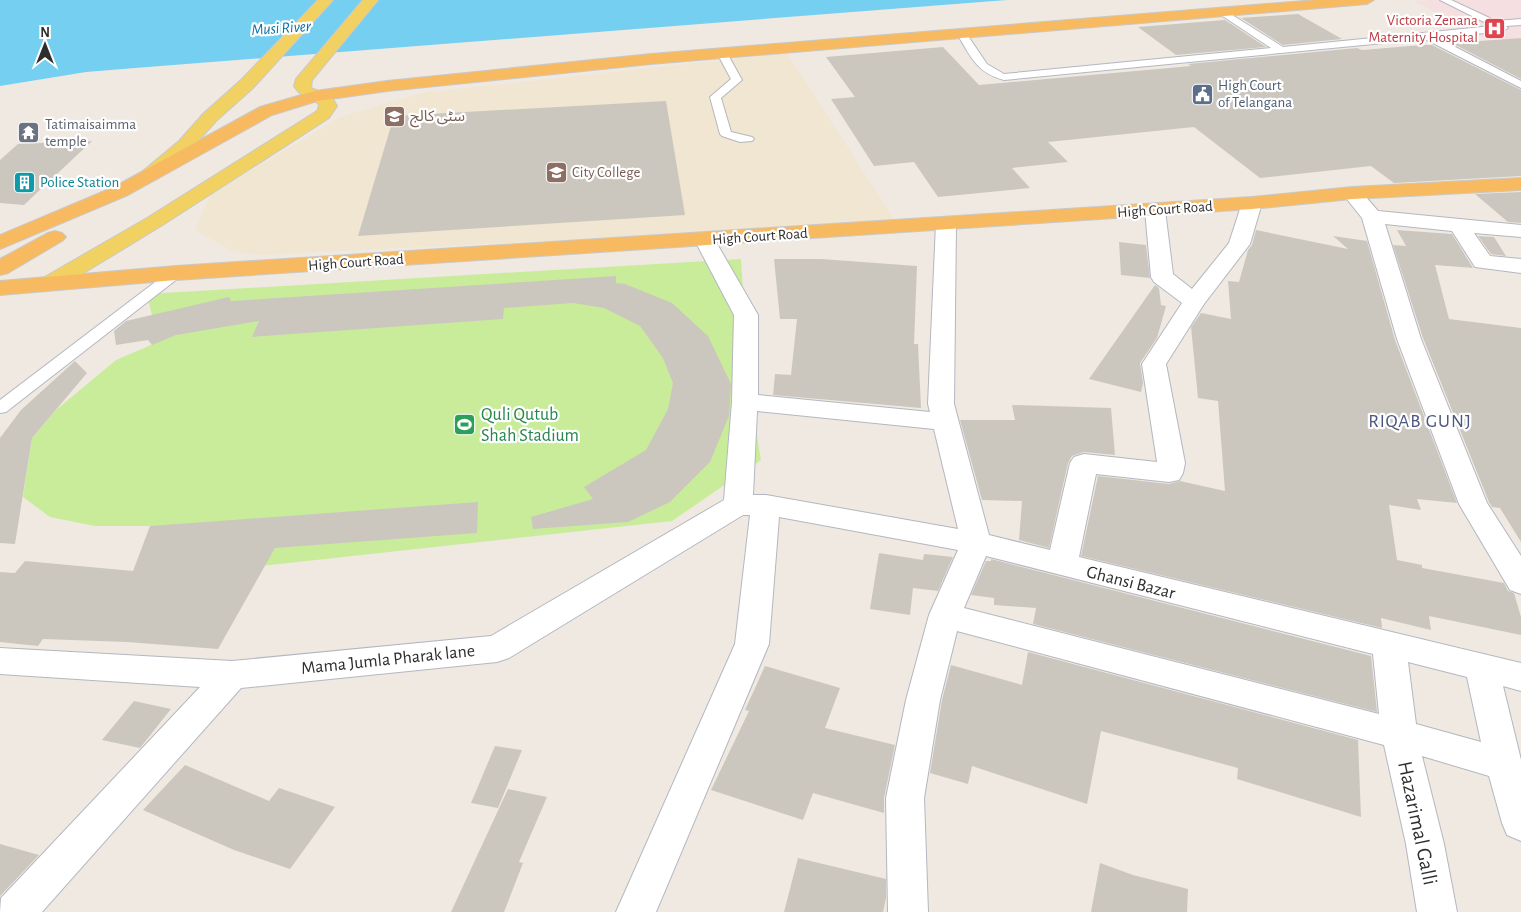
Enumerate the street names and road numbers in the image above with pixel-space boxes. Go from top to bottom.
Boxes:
street label: High Court Road [1117,199,1214,220]
street label: High Court Road [712,226,809,247]
street label: High Court Road [308,252,405,273]
street label: Ghansi Bazar [1085,563,1177,603]
street label: Mama Jumla Pharak lane [300,642,476,678]
street label: Hazarimal Galli [1394,759,1441,887]

